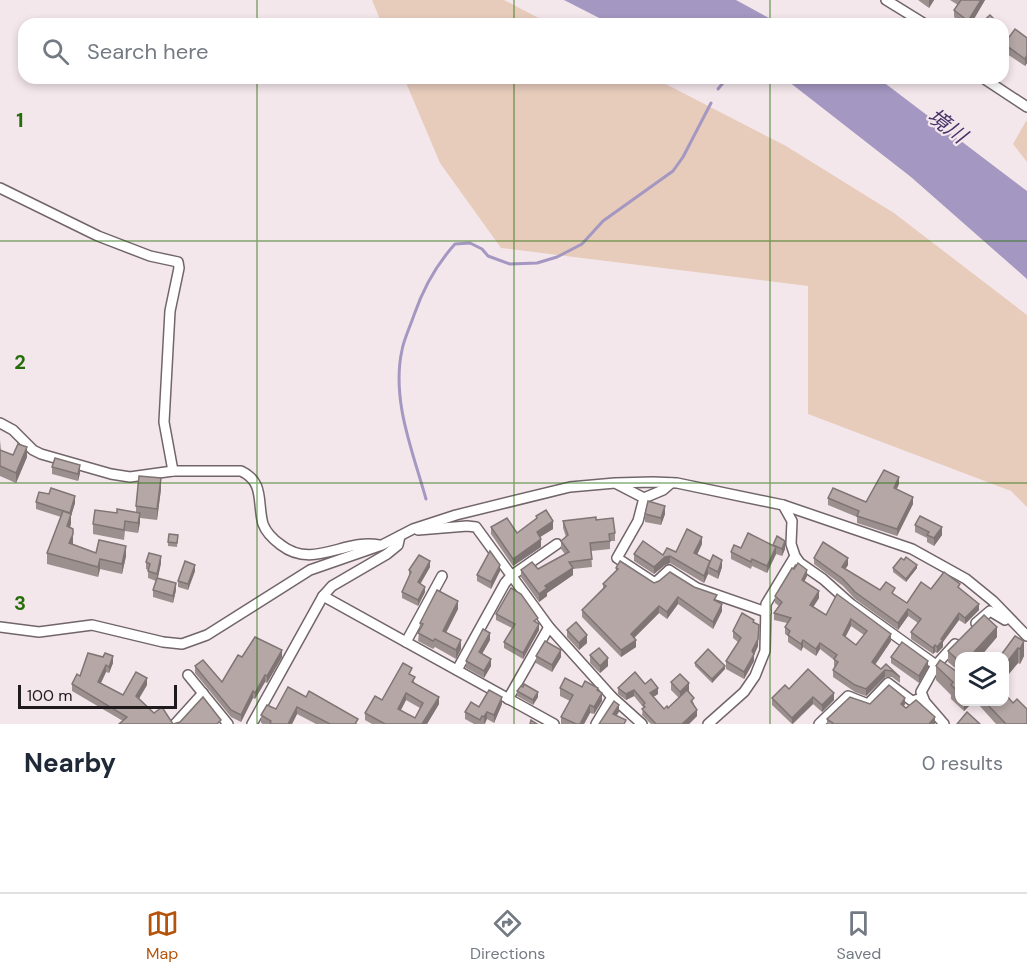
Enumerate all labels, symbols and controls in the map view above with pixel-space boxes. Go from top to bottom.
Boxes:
search box [18,18,1009,84]
icon: search [39,35,72,68]
text: Search here [87,37,208,66]
water label: 境川 [922,102,974,151]
text: 1 [16,107,24,133]
text: 2 [14,349,26,375]
text: 3 [14,590,26,616]
map controls [955,652,1009,706]
button: layers [955,652,1009,706]
scale bar [18,682,177,710]
text: 100 m [27,685,72,706]
text: Nearby [24,746,116,780]
text: 0 results [922,750,1003,776]
tab: Map [146,907,179,964]
tab: Directions [470,907,545,964]
tab: Saved [837,907,881,964]

